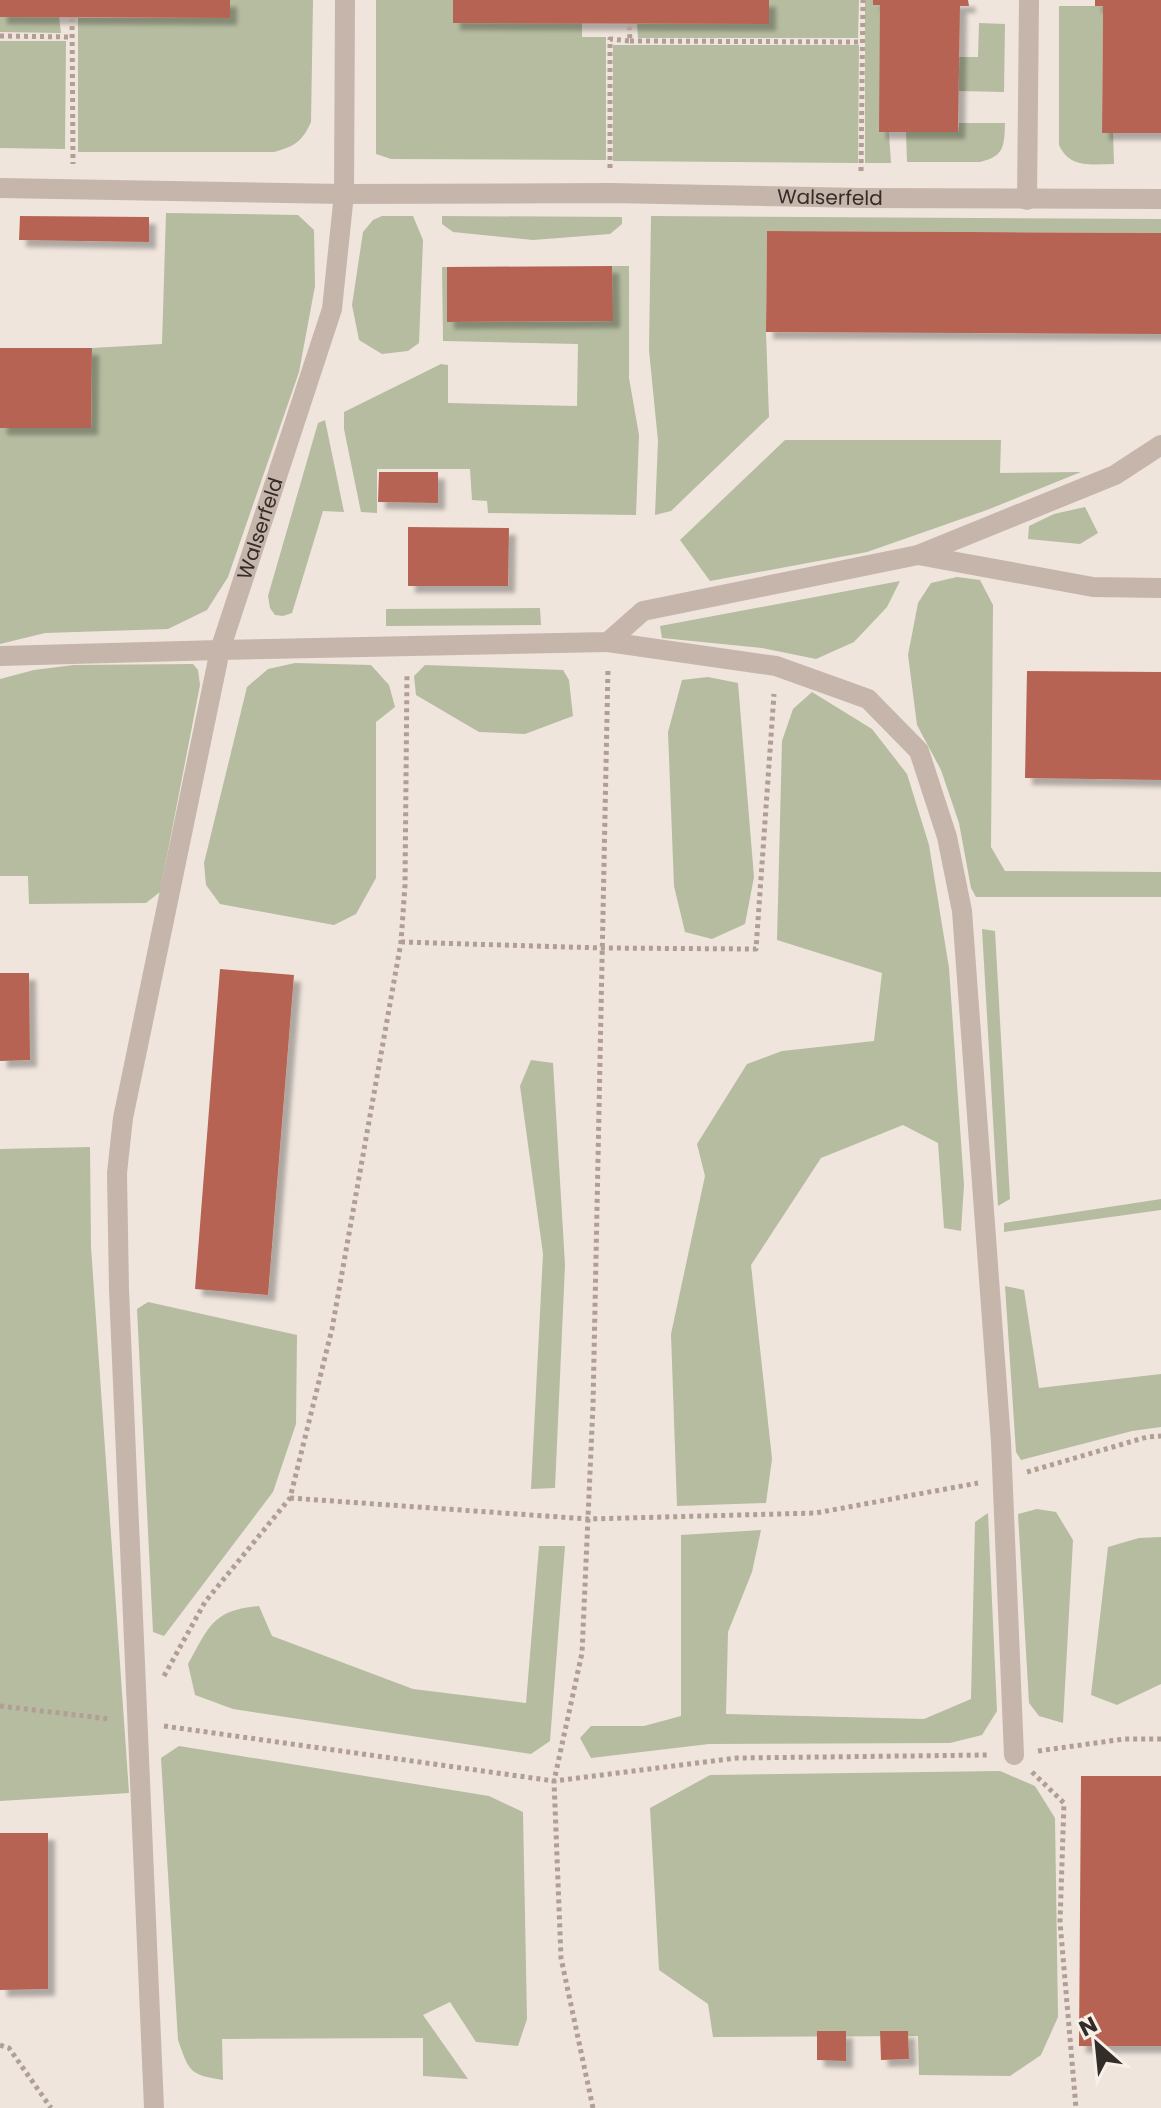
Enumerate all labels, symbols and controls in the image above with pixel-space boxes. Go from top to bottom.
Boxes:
street label: Walserfeld [777,182,883,212]
street label: Walserfeld [230,474,290,583]
north arrow [1057,2004,1137,2084]
text: N [1074,2009,1103,2044]

